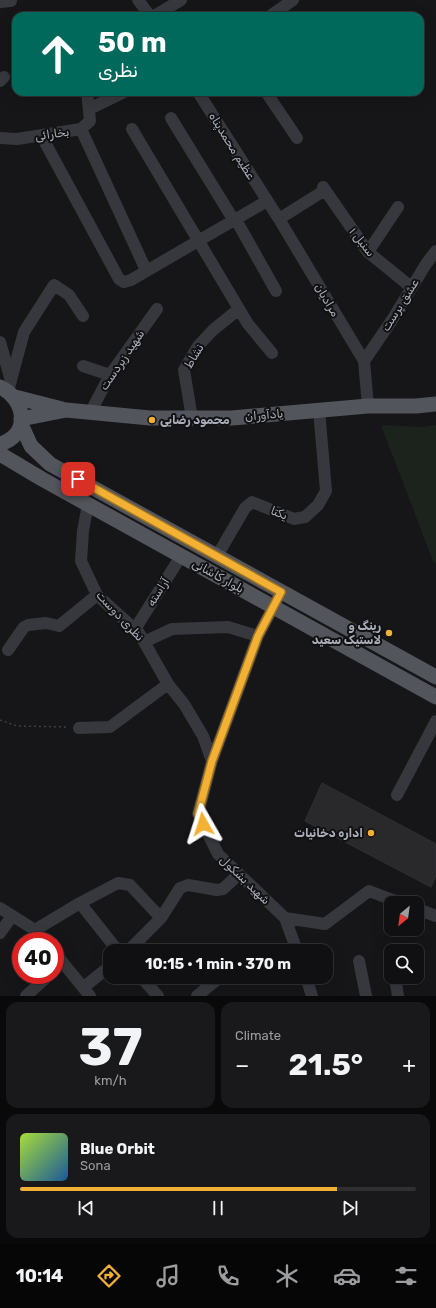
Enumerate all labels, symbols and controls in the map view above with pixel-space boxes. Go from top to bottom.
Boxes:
text: 50 m [98,26,167,59]
icon: ahead [32,28,84,80]
text: نظری [98,60,138,82]
street label: عظیم محمدپناه [205,110,258,183]
street label: بخارائی [34,125,70,144]
street label: سنبل ۱ [346,225,378,259]
street label: عشق پرست [378,276,423,334]
street label: مرادیان [311,281,343,320]
street label: شهید زبردست [97,327,148,393]
street label: نشاط [181,341,207,371]
street label: یادآوران [244,406,284,425]
place label: محمود رضایی [160,413,230,427]
marker: محمود رضایی [147,415,157,425]
pin [61,462,95,496]
icon: arrive [67,468,89,490]
street label: یکتا [269,503,289,523]
street label: بلوار کاشانی [189,556,246,597]
street label: آراسته [144,575,173,609]
street label: نظری دوست [92,588,147,645]
place label: رینگ و لاستیک سعید [312,619,381,647]
marker: رینگ و لاستیک سعید [384,628,394,638]
position arrow [182,803,224,845]
place label: اداره دخانیات [294,826,363,840]
marker: اداره دخانیات [366,828,376,838]
street label: شهید بشکول [216,853,273,908]
north arrow [384,896,424,936]
map controls [384,896,424,984]
speed limit sign: 40 [12,932,64,984]
button: search [384,944,424,984]
text: 10:15 · 1 min · 370 m [145,955,291,973]
text: 37 [78,1016,143,1078]
text: Climate [235,1028,281,1043]
text: 21.5° [288,1047,363,1083]
text: − [235,1052,249,1079]
text: + [402,1052,416,1079]
text: km/h [94,1073,127,1088]
text: Blue Orbit [80,1140,155,1158]
text: Sona [80,1158,111,1173]
icon: previous [75,1197,97,1219]
icon: pause [207,1197,229,1219]
icon: next [339,1197,361,1219]
icon: directions [95,1262,123,1290]
icon: music [154,1262,182,1290]
icon: phone [214,1262,242,1290]
icon: climate [273,1262,301,1290]
icon: car [333,1262,361,1290]
icon: filters [392,1262,420,1290]
text: 10:14 [16,1265,63,1287]

